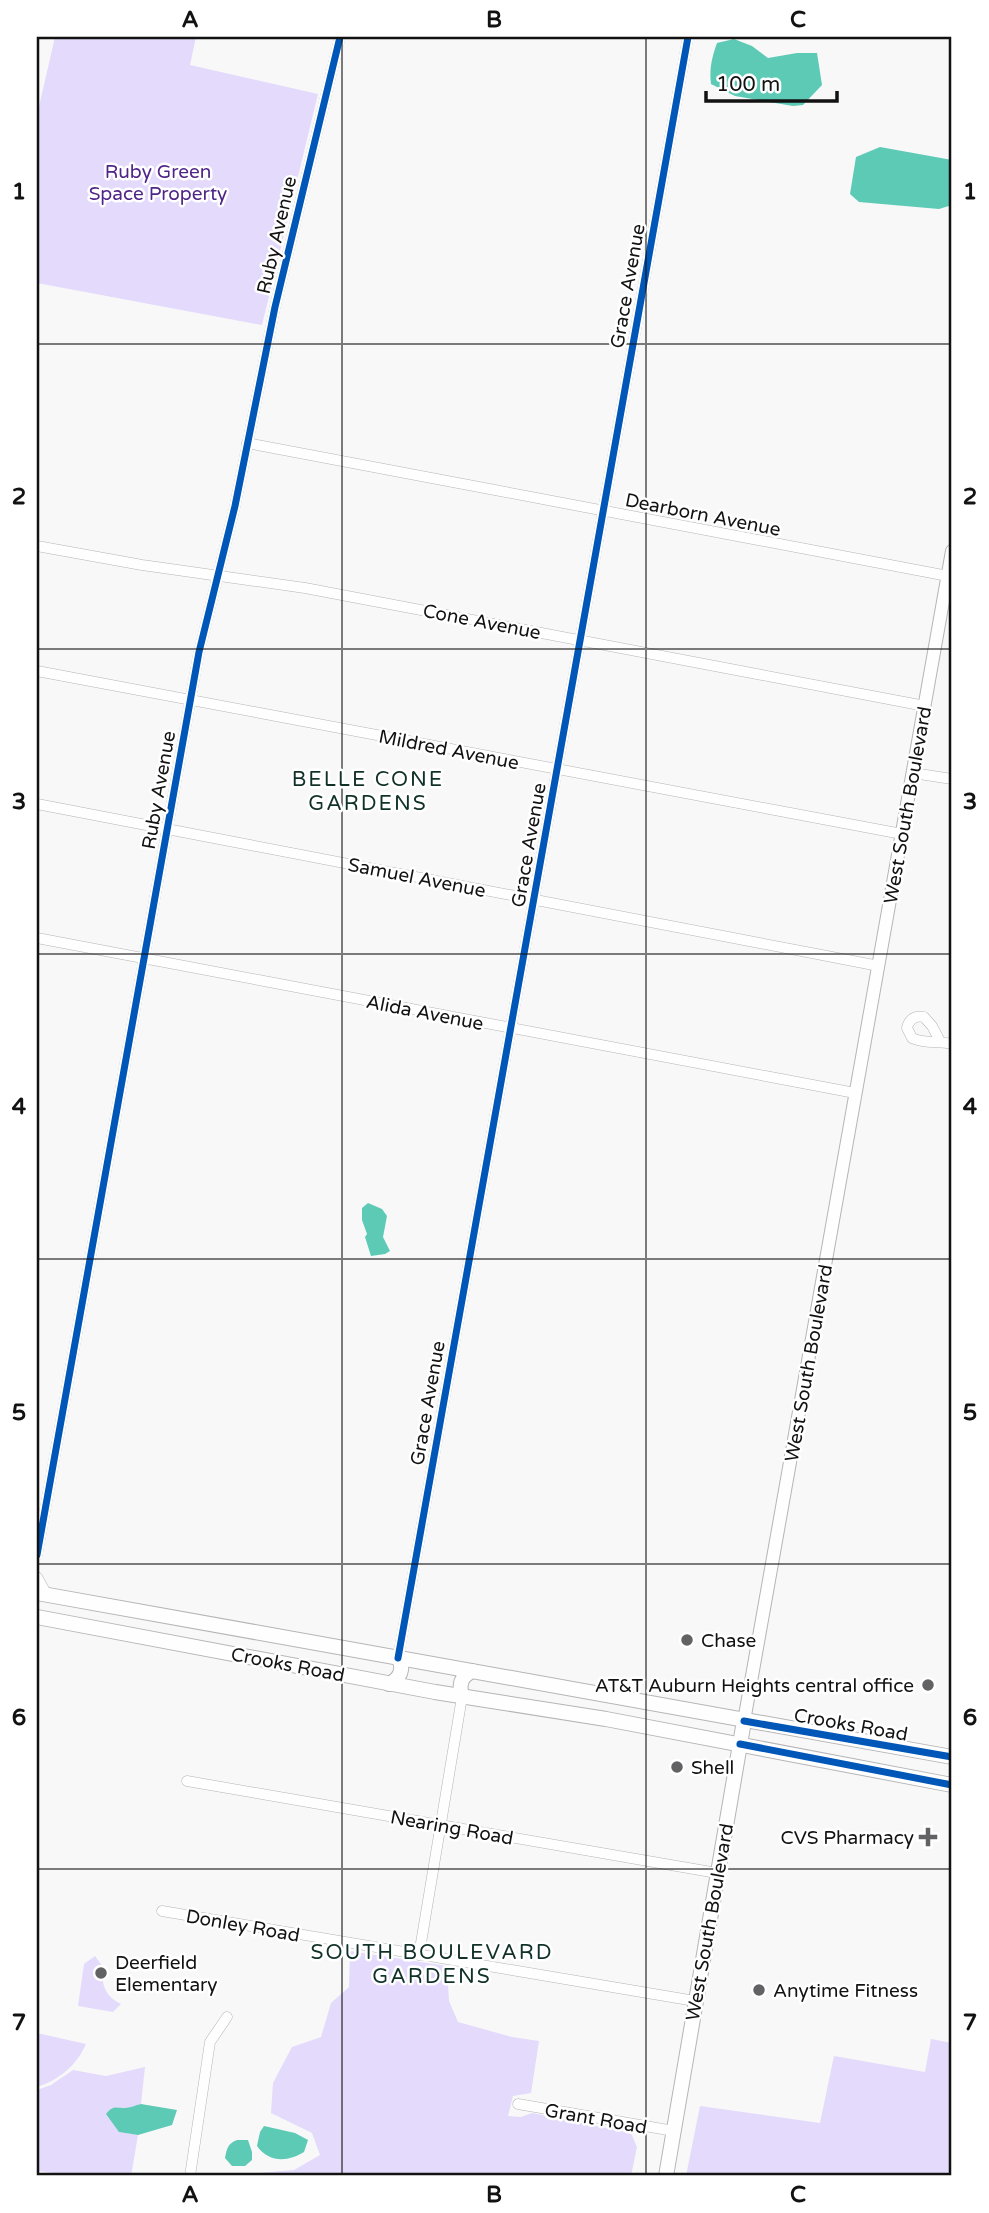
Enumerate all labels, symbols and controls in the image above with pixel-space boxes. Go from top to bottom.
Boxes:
text: A [181,6,199,34]
text: B [486,6,502,34]
text: C [790,6,806,34]
scale bar [706,60,837,104]
text: 100 m [716,72,780,97]
park label: Ruby Green Space Property [89,161,227,205]
street label: Ruby Avenue [253,174,301,296]
text: 1 [12,178,26,206]
text: 1 [963,178,977,206]
street label: Grace Avenue [606,222,650,350]
text: 2 [12,483,26,511]
text: 2 [963,483,977,511]
street label: Dearborn Avenue [623,489,782,541]
street label: Cone Avenue [421,600,543,644]
street label: West South Boulevard [880,705,936,906]
street label: Mildred Avenue [377,726,521,774]
street label: Ruby Avenue [138,729,180,851]
district label: BELLE CONE GARDENS [292,767,444,816]
street label: Grace Avenue [507,781,551,909]
text: 3 [12,788,26,816]
text: 3 [963,788,977,816]
street label: Samuel Avenue [346,854,487,902]
street label: Alida Avenue [364,991,485,1035]
text: 4 [12,1093,27,1121]
text: 4 [963,1093,978,1121]
street label: West South Boulevard [781,1263,837,1464]
street label: Grace Avenue [406,1339,450,1467]
text: 5 [12,1399,26,1427]
text: 5 [963,1399,977,1427]
place label: Chase [701,1630,756,1652]
marker: Chase [679,1632,695,1648]
street label: Crooks Road [229,1643,346,1687]
place label: AT&T Auburn Heights central office [595,1675,914,1697]
marker: AT&T Auburn Heights central office [920,1677,936,1693]
text: 6 [12,1704,26,1732]
street label: Crooks Road [792,1704,909,1746]
text: 6 [963,1704,977,1732]
place label: Shell [691,1757,734,1779]
marker: Shell [669,1759,685,1775]
street label: Nearing Road [389,1806,515,1850]
street label: West South Boulevard [682,1822,738,2023]
place label: CVS Pharmacy [780,1827,914,1849]
marker: CVS Pharmacy [920,1829,936,1845]
street label: Donley Road [184,1905,302,1947]
district label: SOUTH BOULEVARD GARDENS [310,1940,554,1989]
place label: Deerfield Elementary [115,1952,218,1996]
marker: Deerfield Elementary [93,1965,109,1981]
place label: Anytime Fitness [773,1980,918,2002]
marker: Anytime Fitness [751,1982,767,1998]
text: 7 [12,2009,26,2037]
text: 7 [963,2009,977,2037]
street label: Grant Road [543,2099,649,2139]
text: A [181,2181,199,2209]
text: B [486,2181,502,2209]
text: C [790,2181,806,2209]

